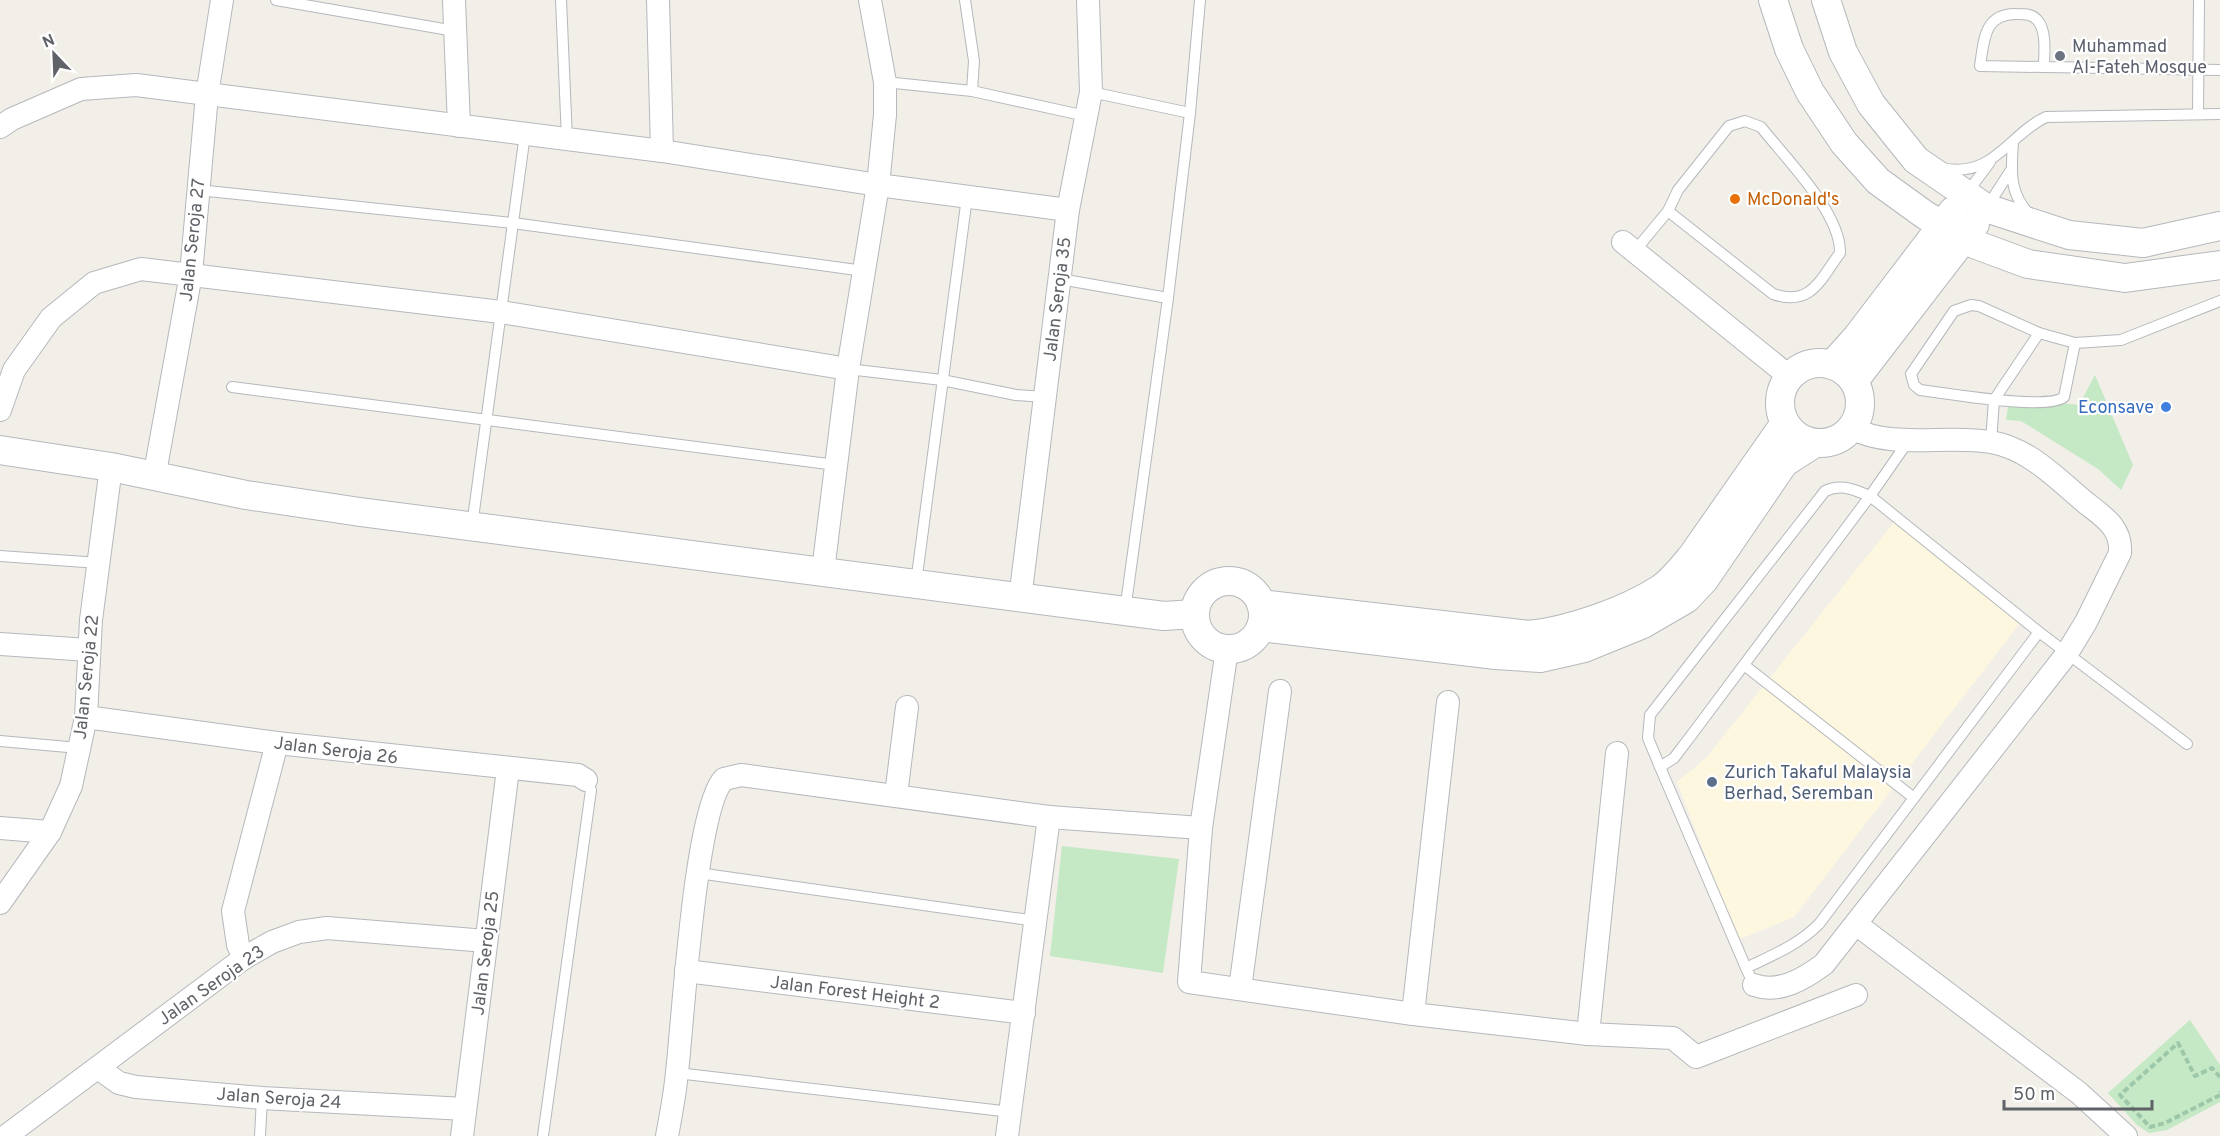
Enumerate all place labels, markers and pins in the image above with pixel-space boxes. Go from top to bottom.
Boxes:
place label: Muhammad Al-Fateh Mosque [2072,36,2207,80]
marker: Muhammad Al-Fateh Mosque [2053,49,2067,63]
place label: McDonald's [1747,189,1839,212]
marker: McDonald's [1728,192,1742,206]
place label: Econsave [2078,397,2154,420]
marker: Econsave [2159,400,2173,414]
place label: Zurich Takaful Malaysia Berhad, Seremban [1724,762,1911,806]
marker: Zurich Takaful Malaysia Berhad, Seremban [1705,775,1719,789]

